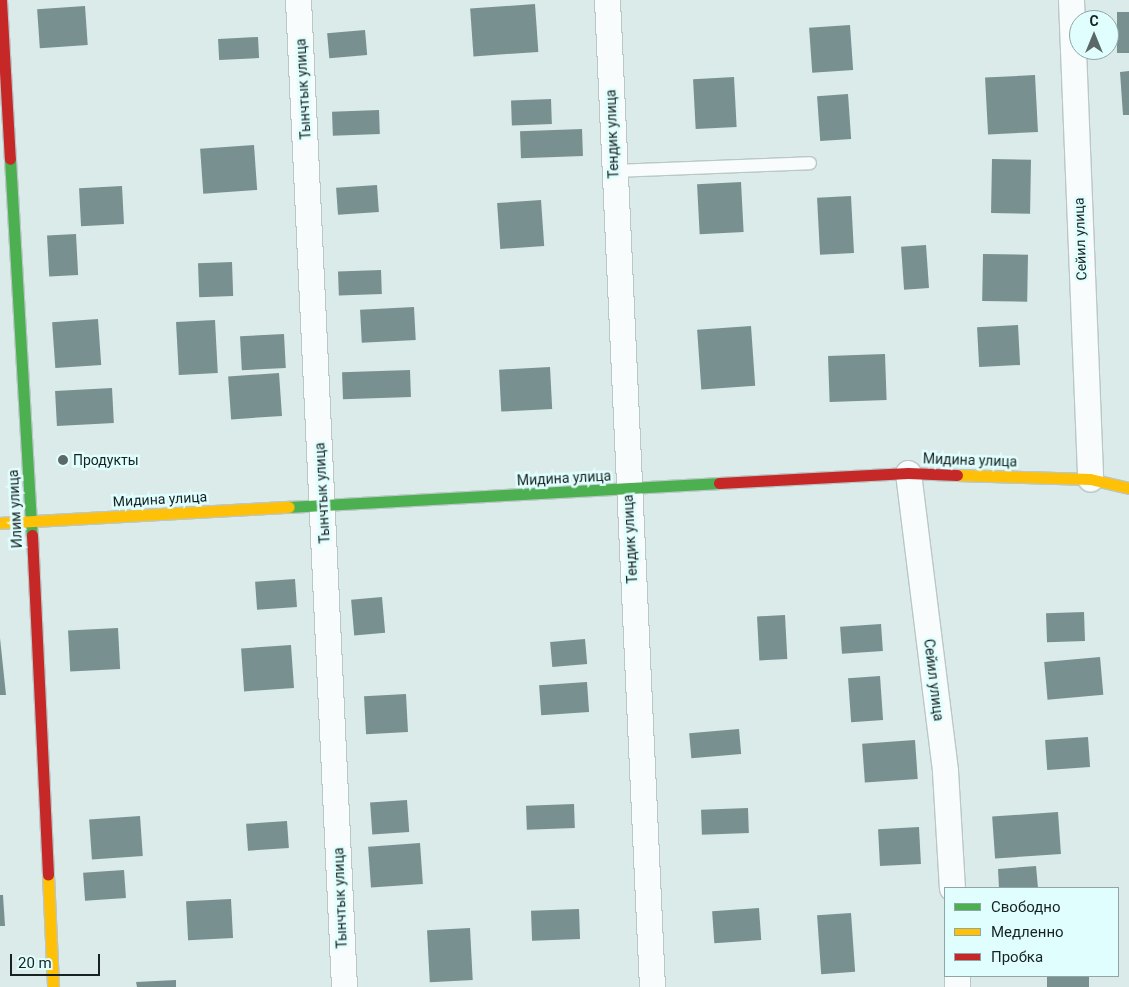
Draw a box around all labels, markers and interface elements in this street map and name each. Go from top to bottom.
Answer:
north arrow [1069,10,1119,60]
text: С [1089,13,1099,29]
street label: Тынчтык улица [292,38,314,140]
street label: Тендик улица [602,89,622,179]
street label: Сейил улица [1070,197,1090,281]
street label: Тынчтык улица [311,442,333,544]
street label: Мидина улица [923,450,1017,470]
place label: Продукты [73,452,139,468]
marker: Продукты [57,454,69,466]
street label: Мидина улица [516,467,612,489]
street label: Илим улица [5,469,25,549]
street label: Мидина улица [112,488,208,510]
street label: Тендик улица [619,494,641,584]
street label: Сейил улица [921,638,947,722]
street label: Тынчтык улица [330,847,350,949]
legend [944,887,1119,977]
text: Свободно [991,898,1060,916]
text: Медленно [991,923,1064,941]
scale bar [12,944,102,976]
text: Пробка [991,948,1043,966]
text: 20 m [18,954,52,972]

